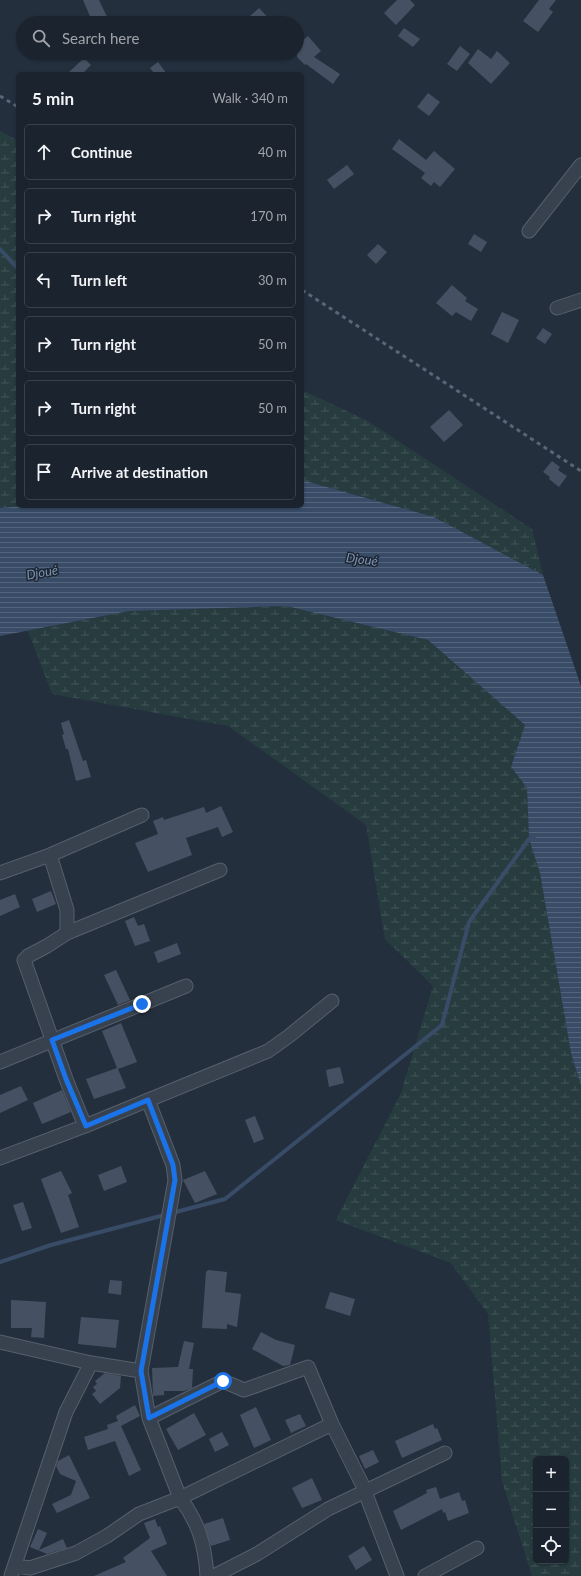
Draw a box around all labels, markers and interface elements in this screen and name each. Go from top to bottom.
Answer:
search box [16,16,304,60]
icon: search [30,27,52,49]
text: Search here [62,29,139,47]
text: 5 min [32,88,74,109]
text: Walk · 340 m [212,90,288,106]
icon: ahead [33,141,55,163]
text: Continue [71,143,132,161]
text: 40 m [258,144,287,160]
icon: right [33,205,55,227]
text: Turn right [71,207,136,225]
text: 170 m [250,208,287,224]
icon: left [33,269,55,291]
text: Turn left [71,271,127,289]
text: 30 m [258,272,287,288]
icon: right [33,333,55,355]
text: Turn right [71,335,136,353]
text: 50 m [258,336,287,352]
icon: right [33,397,55,419]
text: Turn right [71,399,136,417]
text: 50 m [258,400,287,416]
icon: arrive [33,461,55,483]
text: Arrive at destination [71,463,208,481]
water label: Djoué [345,549,379,569]
water label: Djoué [25,561,59,583]
route end [133,995,151,1013]
route start [214,1372,232,1390]
map controls [533,1456,569,1564]
button: + [533,1456,569,1492]
button: − [533,1492,569,1528]
button: locate [533,1528,569,1564]

